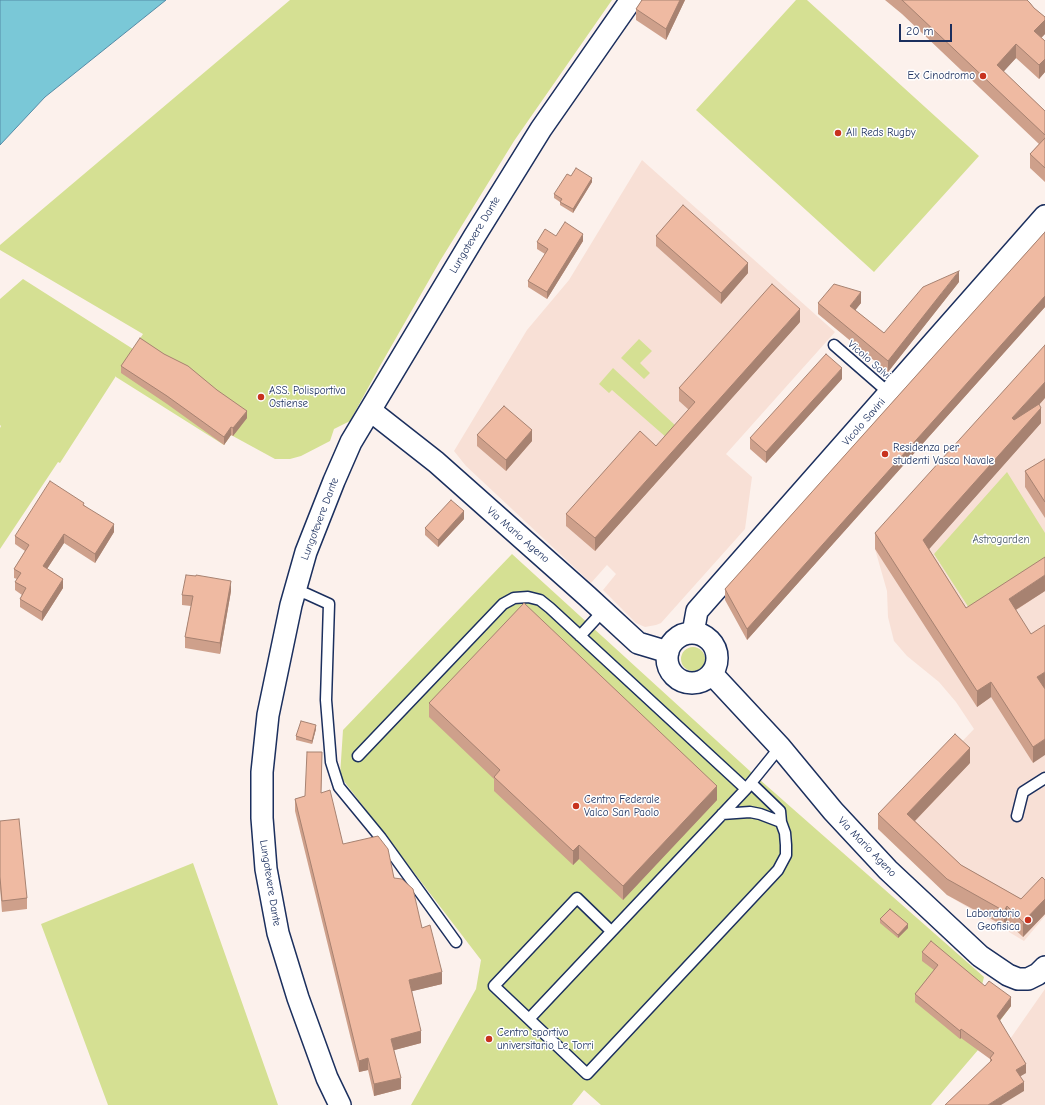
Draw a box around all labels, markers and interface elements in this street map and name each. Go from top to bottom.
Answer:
scale bar [901,16,954,42]
text: 20 m [906,24,934,38]
place label: Ex Cinodromo [908,69,975,83]
marker: Ex Cinodromo [978,71,988,81]
place label: All Reds Rugby [846,126,916,140]
marker: All Reds Rugby [833,128,843,138]
street label: Lungotevere Dante [447,194,503,276]
street label: Vicolo Salvi [845,338,893,382]
place label: ASS. Polisportiva Ostiense [269,384,346,410]
marker: ASS. Polisportiva Ostiense [256,392,266,402]
street label: Vicolo Savini [840,395,888,449]
place label: Residenza per studenti Vasca Navale [893,441,994,467]
marker: Residenza per studenti Vasca Navale [880,449,890,459]
street label: Lungotevere Dante [298,476,342,562]
street label: Via Mario Ageno [484,504,552,566]
park label: Astrogarden [972,533,1030,547]
place label: Centro Federale Valco San Paolo [584,793,659,819]
marker: Centro Federale Valco San Paolo [571,801,581,811]
street label: Via Mario Ageno [835,814,899,880]
street label: Lungotevere Dante [257,839,283,927]
place label: Laboratorio Geofisica [966,907,1020,933]
marker: Laboratorio Geofisica [1023,915,1033,925]
place label: Centro sportivo universitario Le Torri [497,1026,594,1052]
marker: Centro sportivo universitario Le Torri [484,1034,494,1044]

